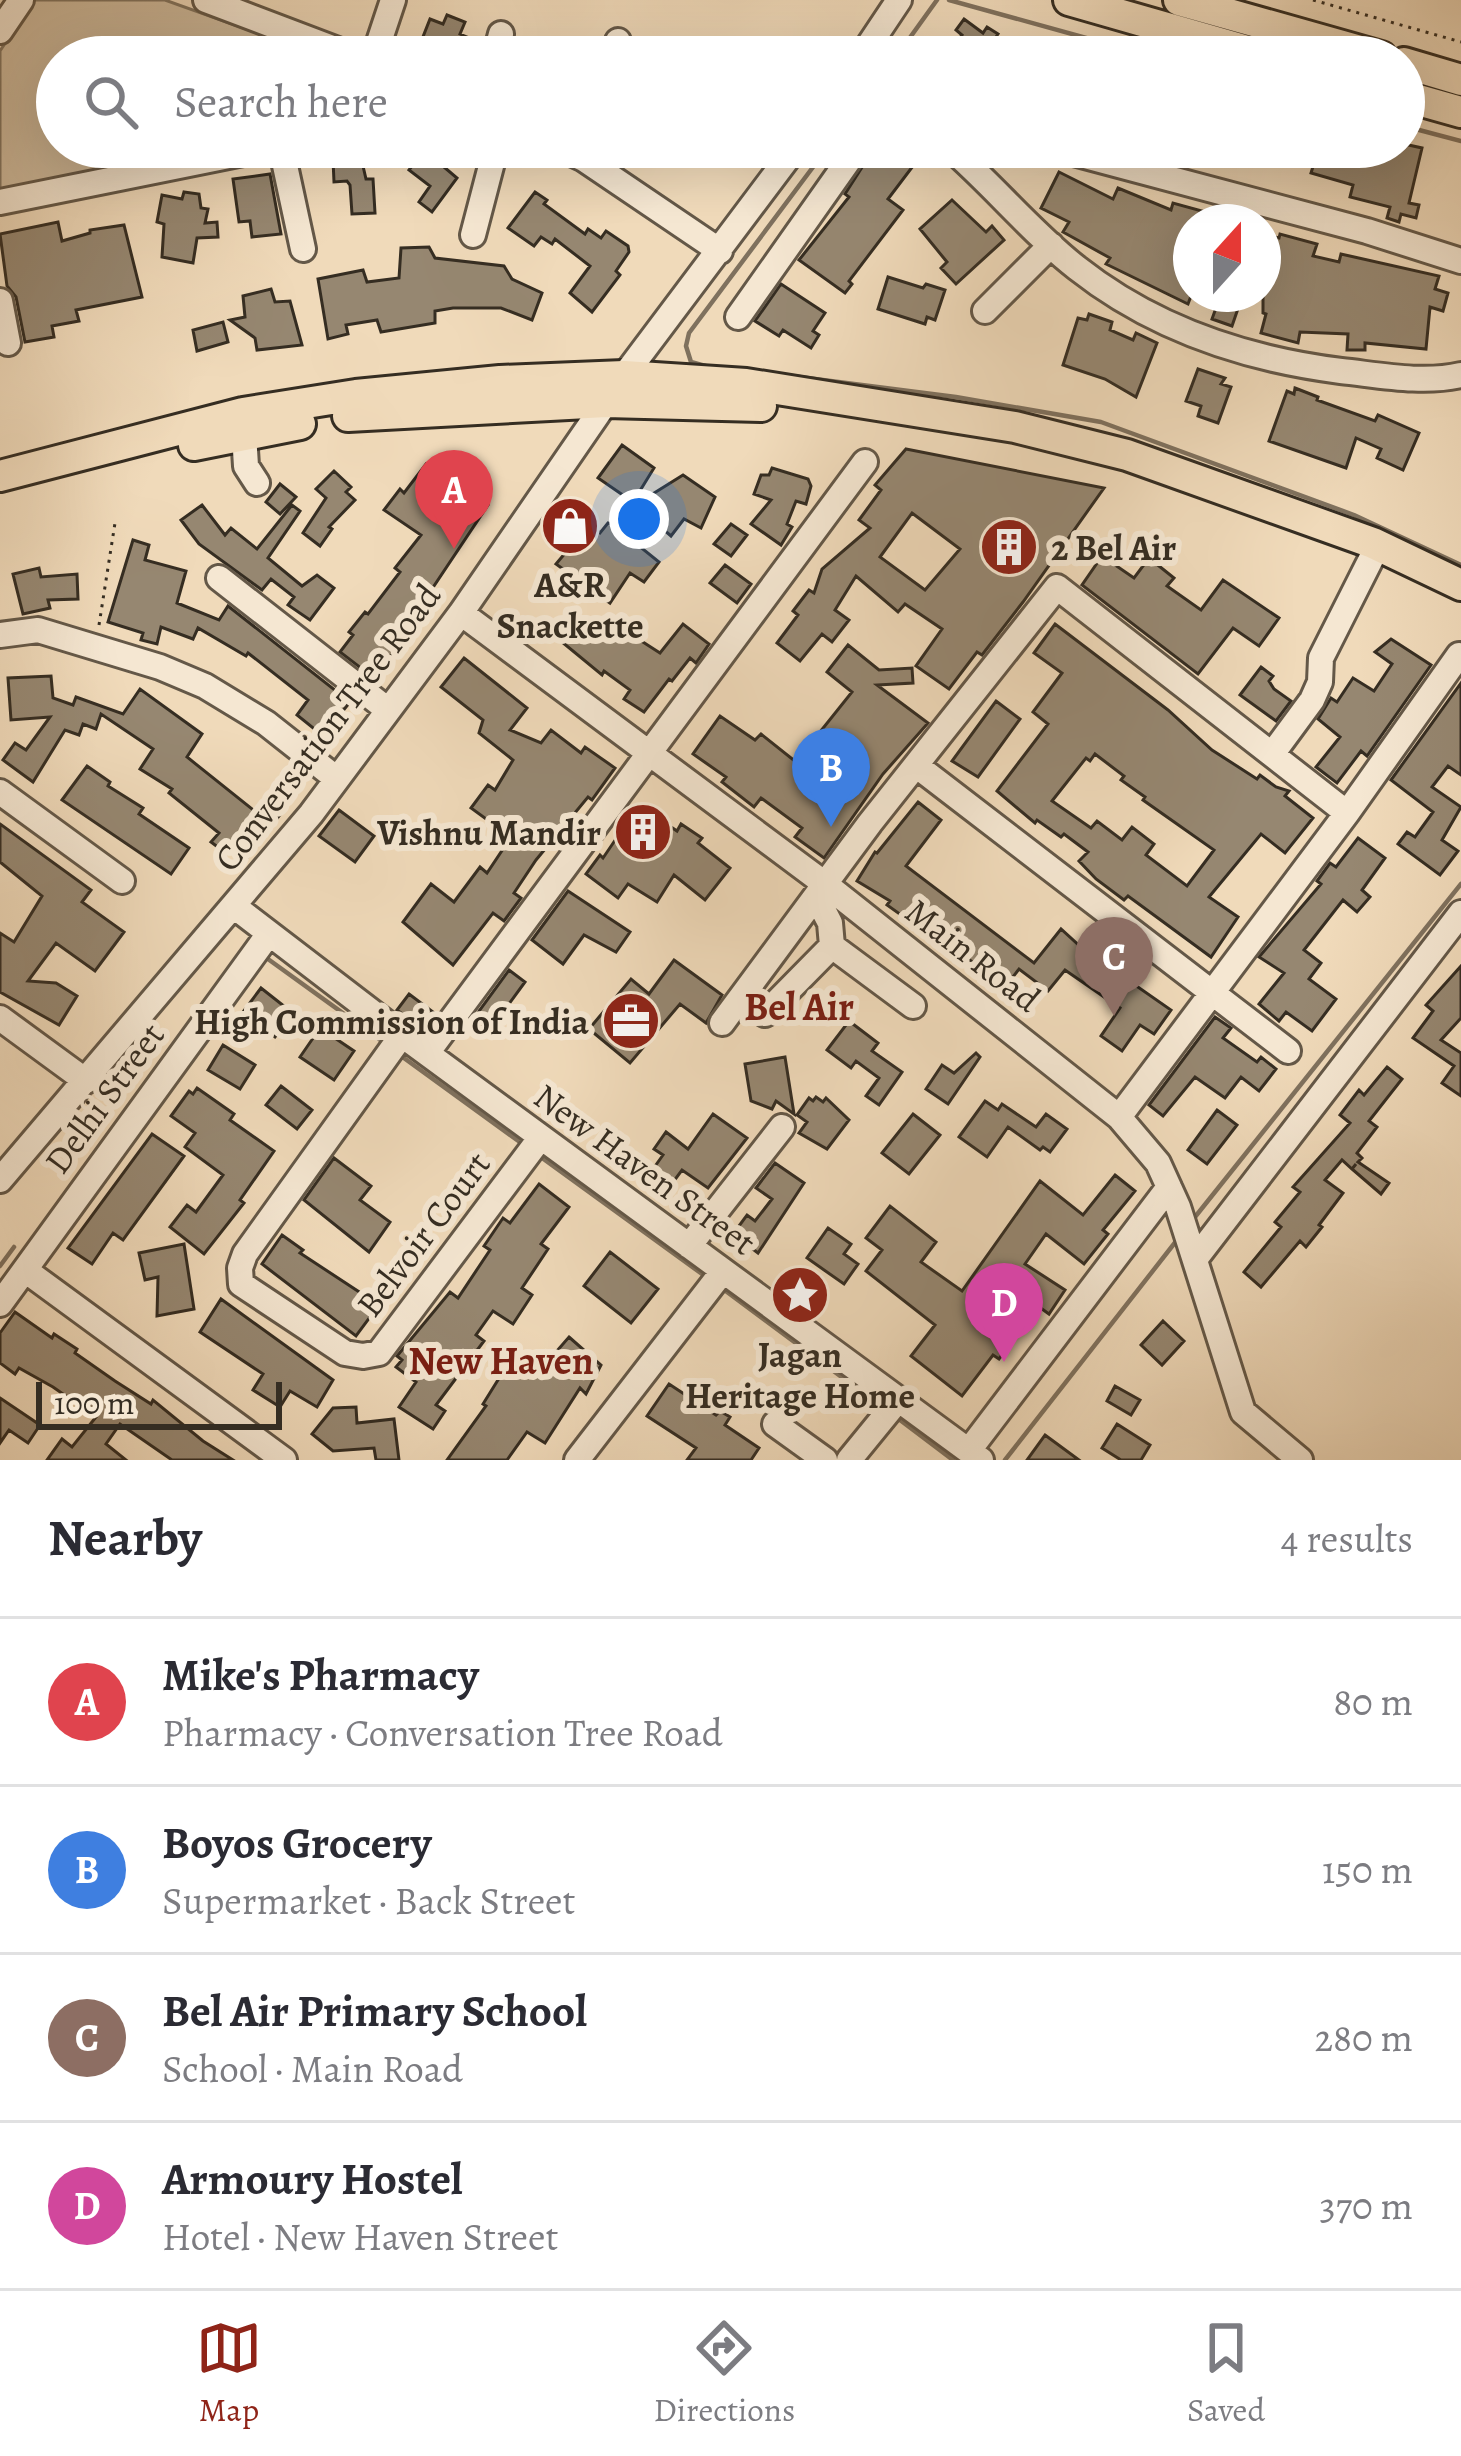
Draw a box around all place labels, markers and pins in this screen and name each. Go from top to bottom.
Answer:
pin: A [415,450,493,549]
shop icon: A&R Snackette [539,495,601,557]
building icon: 2 Bel Air [978,516,1040,578]
place label: 2 Bel Air [1051,523,1177,572]
place label: A&R Snackette [496,560,644,650]
pin: B [792,728,870,827]
building icon: Vishnu Mandir [612,801,674,863]
place label: Vishnu Mandir [376,808,601,857]
pin: C [1075,917,1153,1016]
office icon: High Commission of India [600,990,662,1052]
place label: High Commission of India [194,997,590,1046]
pin: D [965,1263,1043,1362]
place icon: Jagan Heritage Home [769,1264,831,1326]
place label: Jagan Heritage Home [685,1330,915,1420]

